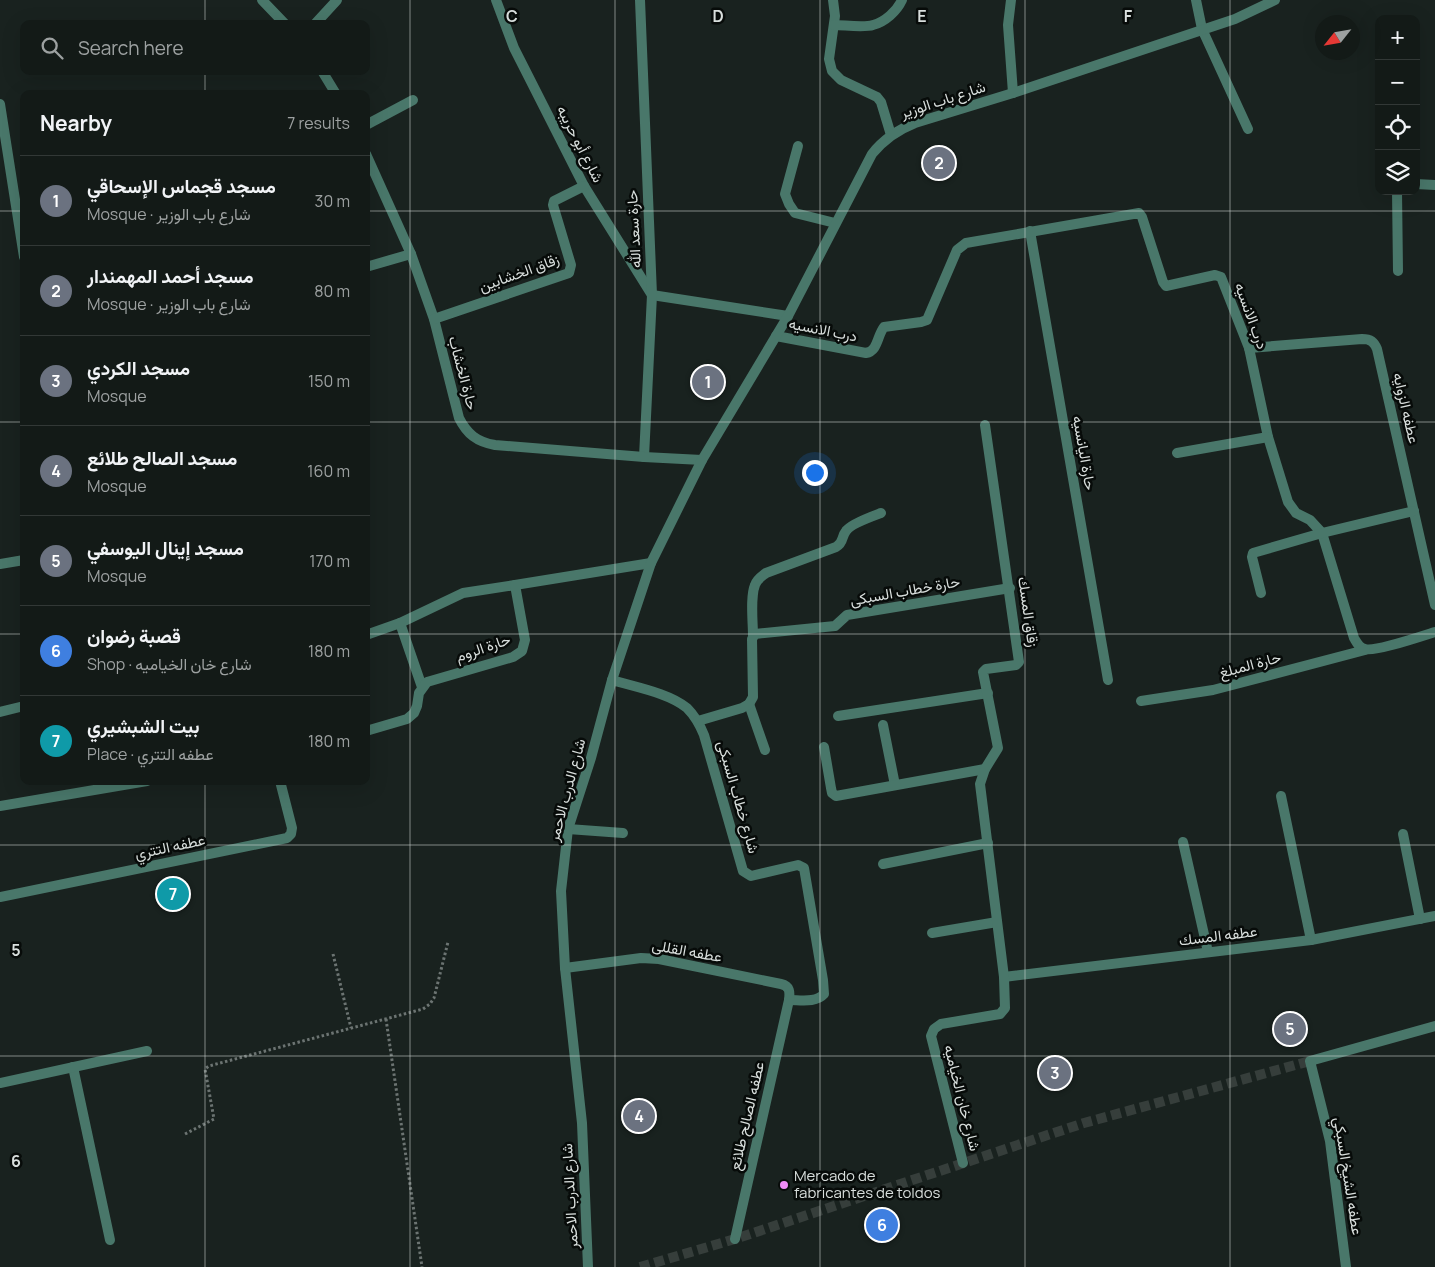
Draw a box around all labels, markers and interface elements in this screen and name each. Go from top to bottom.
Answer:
text: C [506,5,518,27]
text: D [712,5,724,27]
text: E [917,5,927,27]
text: F [1124,5,1133,27]
north arrow [1315,15,1360,60]
map controls [1375,15,1420,195]
button: + [1375,15,1420,60]
search box [20,20,370,75]
icon: search [38,34,66,62]
text: Search here [78,35,184,61]
button: − [1375,60,1420,105]
street label: شارع باب الوزير [897,76,989,124]
street label: شارع أبو حريبه [551,101,609,187]
button: locate [1375,105,1420,150]
text: Nearby [40,109,112,137]
text: 7 results [287,112,350,134]
pin: 2 [923,144,955,182]
button: layers [1375,150,1420,195]
text: مسجد قجماس الإسحاقي [87,173,276,199]
street label: حارة سعد الله [621,189,646,269]
text: 1 [52,190,60,212]
text: 30 m [315,190,350,212]
text: Mosque · شارع باب الوزير [87,203,251,225]
street label: زقاق الخشابين [476,248,562,297]
text: مسجد أحمد المهمندار [87,263,254,289]
text: 2 [51,280,61,302]
text: 80 m [314,280,350,302]
street label: درب الانسيه [1230,280,1273,352]
text: Mosque · شارع باب الوزير [87,293,251,315]
street label: درب الانسيه [787,313,859,346]
street label: حارة الخشاب [444,334,483,412]
text: مسجد الكردي [87,355,190,381]
pin: 1 [692,363,724,401]
text: 3 [51,370,61,392]
text: 150 m [308,370,350,392]
street label: عطفه الزوايه [1388,370,1425,446]
text: Mosque [87,385,147,407]
street label: حارة اليانسيه [1068,414,1101,492]
text: مسجد الصالح طلائع [87,445,237,471]
text: 4 [51,460,61,482]
text: 160 m [307,460,350,482]
your location [802,460,828,486]
text: Mosque [87,475,147,497]
text: مسجد إينال اليوسفي [87,535,244,561]
text: 5 [51,550,61,572]
text: 170 m [309,550,350,572]
text: Mosque [87,565,147,587]
street label: حارة خطاب السبكى [848,571,961,611]
street label: زقاق المسك [1013,575,1044,649]
text: قصبة رضوان [87,623,181,649]
street label: حارة الروم [453,628,513,667]
text: 6 [51,640,61,662]
text: 180 m [308,640,350,662]
street label: حارة المبلغ [1217,646,1283,684]
text: Shop · شارع خان الخياميه [87,653,252,675]
text: بيت الشبشيري [87,713,199,739]
text: 7 [52,730,60,752]
text: 180 m [308,730,350,752]
street label: شارع الدرب الاحمر [542,736,591,845]
street label: شارع خطاب السبكى [711,738,765,856]
text: Place · عطفه التتري [87,743,214,765]
street label: عطفه التتري [133,829,208,867]
pin: 7 [157,875,189,913]
street label: عطفه المسك [1178,920,1259,951]
street label: عطفه القللى [650,934,724,967]
text: 5 [11,939,21,961]
pin: 5 [1274,1010,1306,1048]
street label: شارع خان الخياميه [938,1043,986,1154]
pin: 3 [1039,1054,1071,1092]
street label: عطفه الصالح طلائع [724,1059,770,1172]
pin: 4 [623,1097,655,1135]
street label: عطفه الشيخ السبكي [1326,1115,1368,1237]
street label: شارع الدرب الاحمر [556,1143,584,1250]
text: 6 [11,1150,21,1172]
place label: Mercado de fabricantes de toldos [794,1165,940,1203]
marker: Mercado de fabricantes de toldos [778,1179,790,1191]
pin: 6 [866,1206,898,1244]

